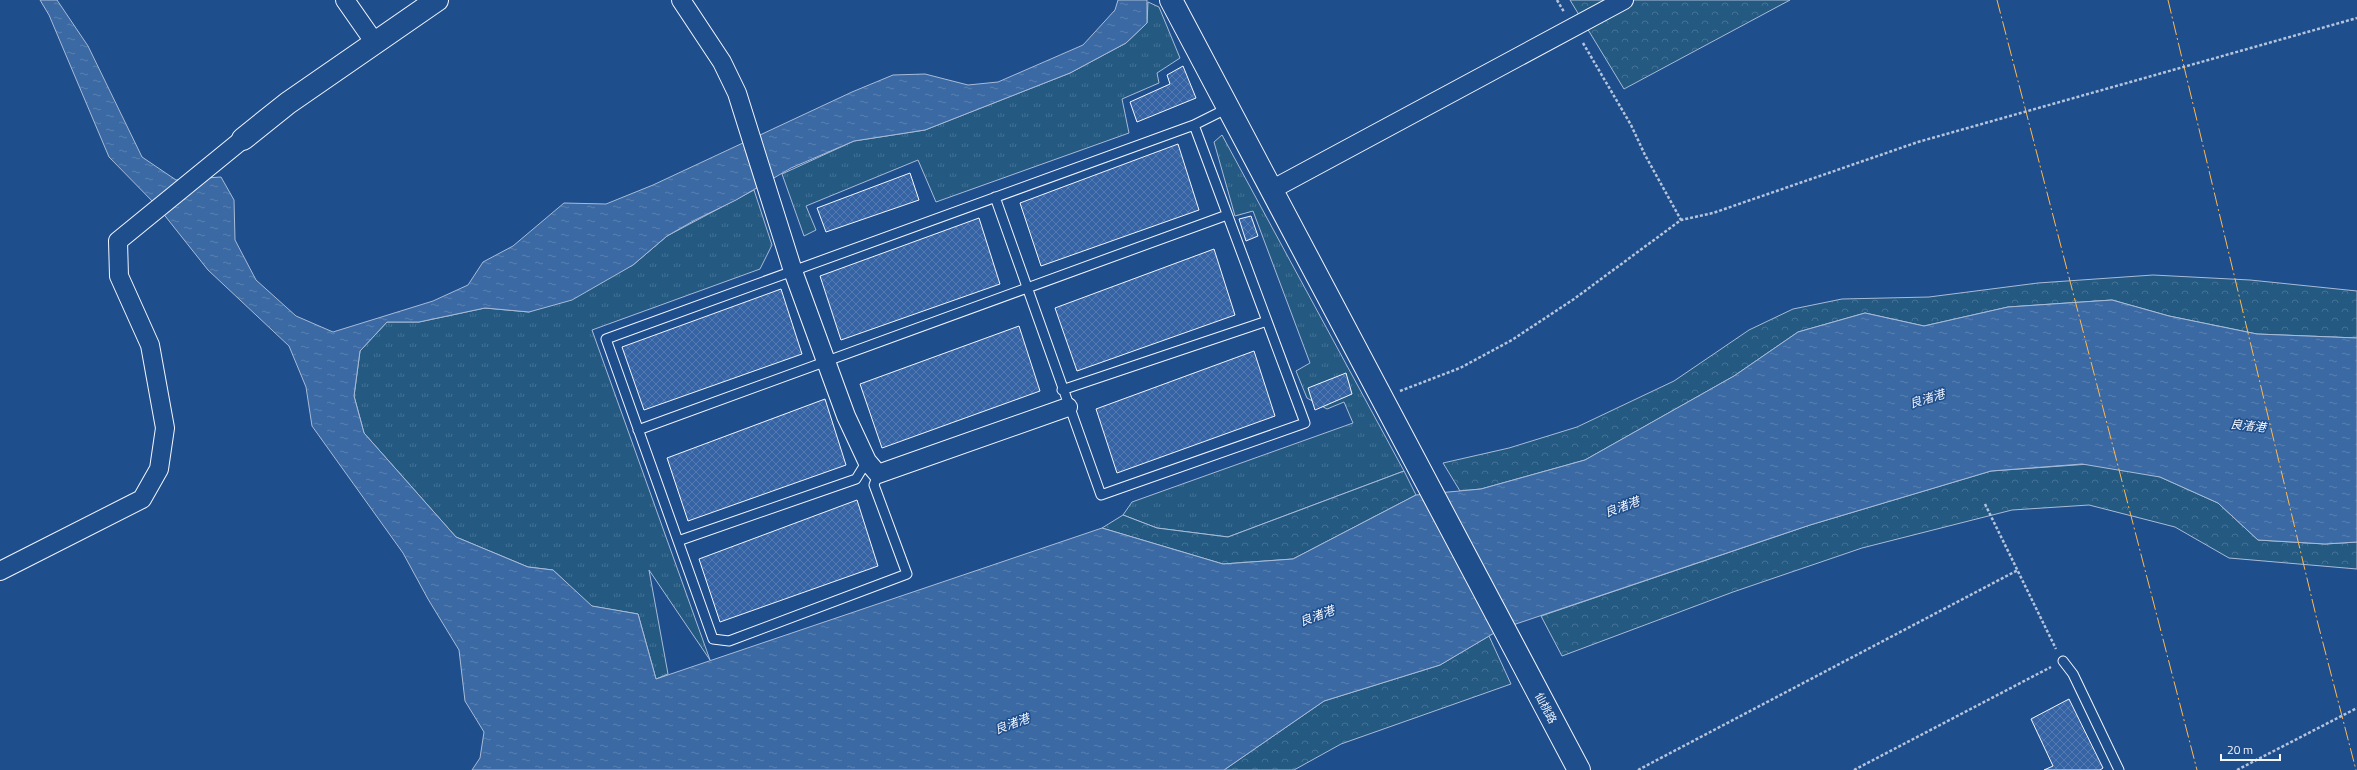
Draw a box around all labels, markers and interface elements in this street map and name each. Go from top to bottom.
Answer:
water label: 良渚港 [1907,384,1949,413]
water label: 良渚港 [2229,414,2269,437]
water label: 良渚港 [1602,491,1644,522]
water label: 良渚港 [1297,600,1339,631]
street label: 仙桃路 [1531,690,1561,726]
water label: 良渚港 [992,708,1034,739]
scale bar [2221,736,2280,762]
text: 20 m [2227,740,2253,759]

